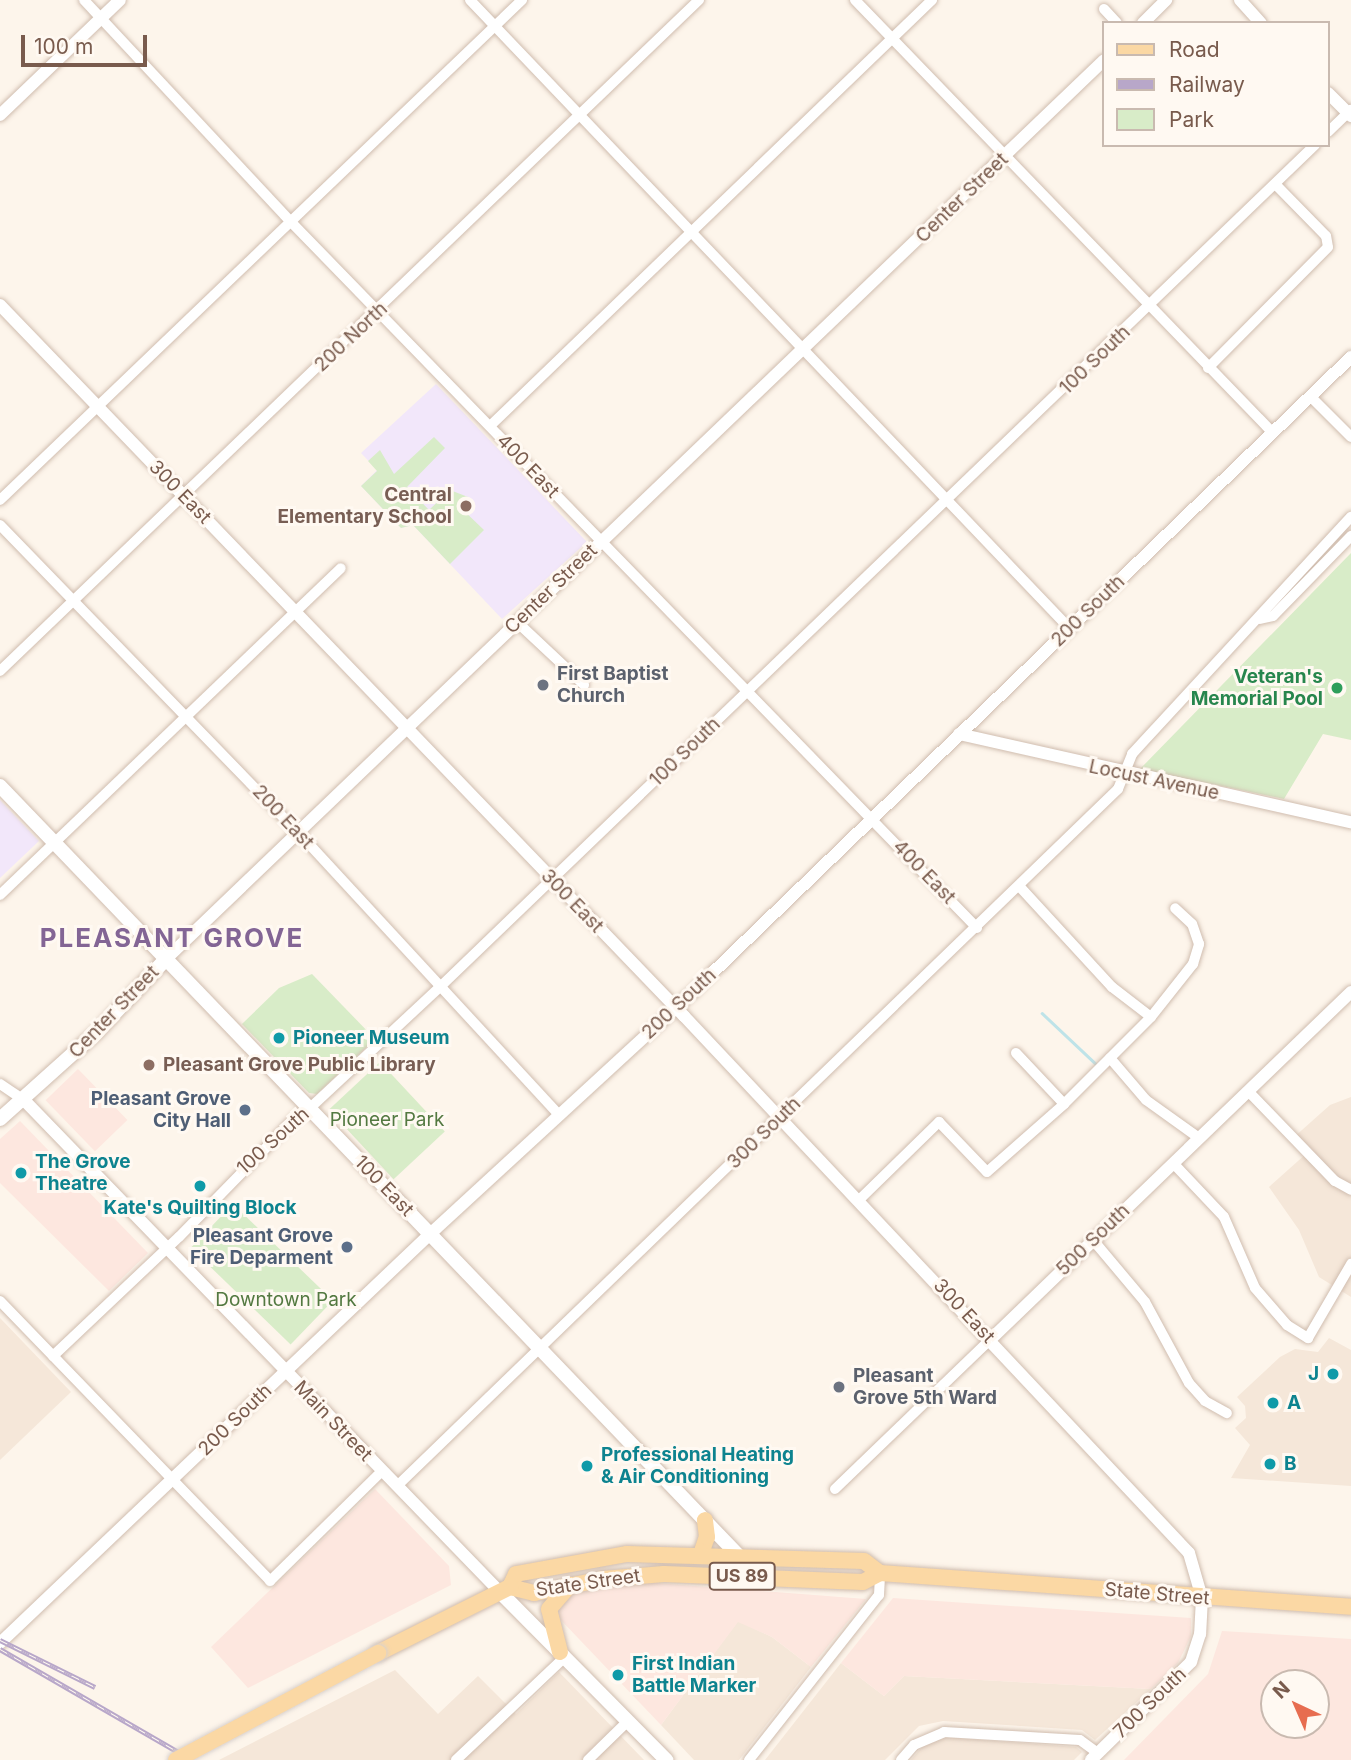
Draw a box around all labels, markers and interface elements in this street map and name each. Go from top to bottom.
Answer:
scale bar [24,21,150,65]
legend [1102,21,1330,147]
text: 100 m [34,34,93,59]
text: Road [1169,37,1220,62]
text: Railway [1169,72,1245,97]
text: Park [1169,107,1214,132]
street label: Center Street [911,148,1013,248]
street label: 200 North [310,297,392,377]
street label: 100 South [1055,321,1135,399]
street label: 400 East [492,429,564,503]
street label: 300 East [144,456,216,528]
place label: Central Elementary School [278,484,452,528]
marker: Central Elementary School [458,498,474,514]
street label: Center Street [500,539,602,639]
street label: 200 South [1047,570,1129,652]
place label: First Baptist Church [557,663,668,707]
place label: Veteran's Memorial Pool [1191,666,1323,710]
marker: First Baptist Church [535,677,551,693]
marker: Veteran's Memorial Pool [1329,680,1345,696]
street label: 100 South [645,713,725,791]
street label: Locust Avenue [1087,755,1221,805]
street label: 200 East [248,780,318,854]
street label: 400 East [888,835,960,909]
street label: 300 East [536,865,608,937]
district label: PLEASANT GROVE [41,922,303,954]
street label: Center Street [64,961,164,1063]
street label: 200 South [637,964,721,1044]
place label: Pioneer Museum [293,1027,449,1049]
marker: Pioneer Museum [271,1030,287,1046]
place label: Pleasant Grove Public Library [163,1054,436,1076]
marker: Pleasant Grove Public Library [141,1057,157,1073]
place label: Pleasant Grove City Hall [91,1088,231,1132]
street label: 300 South [723,1092,805,1174]
marker: Pleasant Grove City Hall [237,1102,253,1118]
street label: 100 South [232,1103,314,1179]
park label: Pioneer Park [330,1109,444,1131]
place label: The Grove Theatre [35,1151,131,1195]
street label: 100 East [350,1151,418,1221]
marker: The Grove Theatre [13,1165,29,1181]
marker: Kate's Quilting Block [192,1178,208,1194]
place label: Kate's Quilting Block [103,1197,297,1219]
street label: 500 South [1052,1199,1134,1281]
place label: Pleasant Grove Fire Deparment [190,1225,333,1269]
marker: Pleasant Grove Fire Deparment [339,1239,355,1255]
street label: 300 East [929,1274,999,1348]
park label: Downtown Park [215,1289,357,1311]
place label: J [1308,1363,1319,1385]
place label: Pleasant Grove 5th Ward [853,1365,997,1409]
marker: J [1325,1366,1341,1382]
street label: Main Street [289,1376,377,1466]
street label: 200 South [194,1379,276,1461]
marker: Pleasant Grove 5th Ward [831,1379,847,1395]
place label: A [1287,1392,1301,1414]
marker: A [1265,1395,1281,1411]
place label: Professional Heating & Air Conditioning [601,1444,794,1488]
place label: B [1284,1453,1297,1475]
marker: B [1262,1456,1278,1472]
marker: Professional Heating & Air Conditioning [579,1458,595,1474]
road number: US 89 [707,1562,777,1590]
street label: State Street [534,1564,642,1602]
street label: State Street [1104,1578,1210,1610]
place label: First Indian Battle Marker [632,1653,756,1697]
street label: 700 South [1109,1663,1191,1743]
marker: First Indian Battle Marker [610,1667,626,1683]
north arrow [1260,1669,1330,1739]
text: N [1268,1677,1295,1703]

